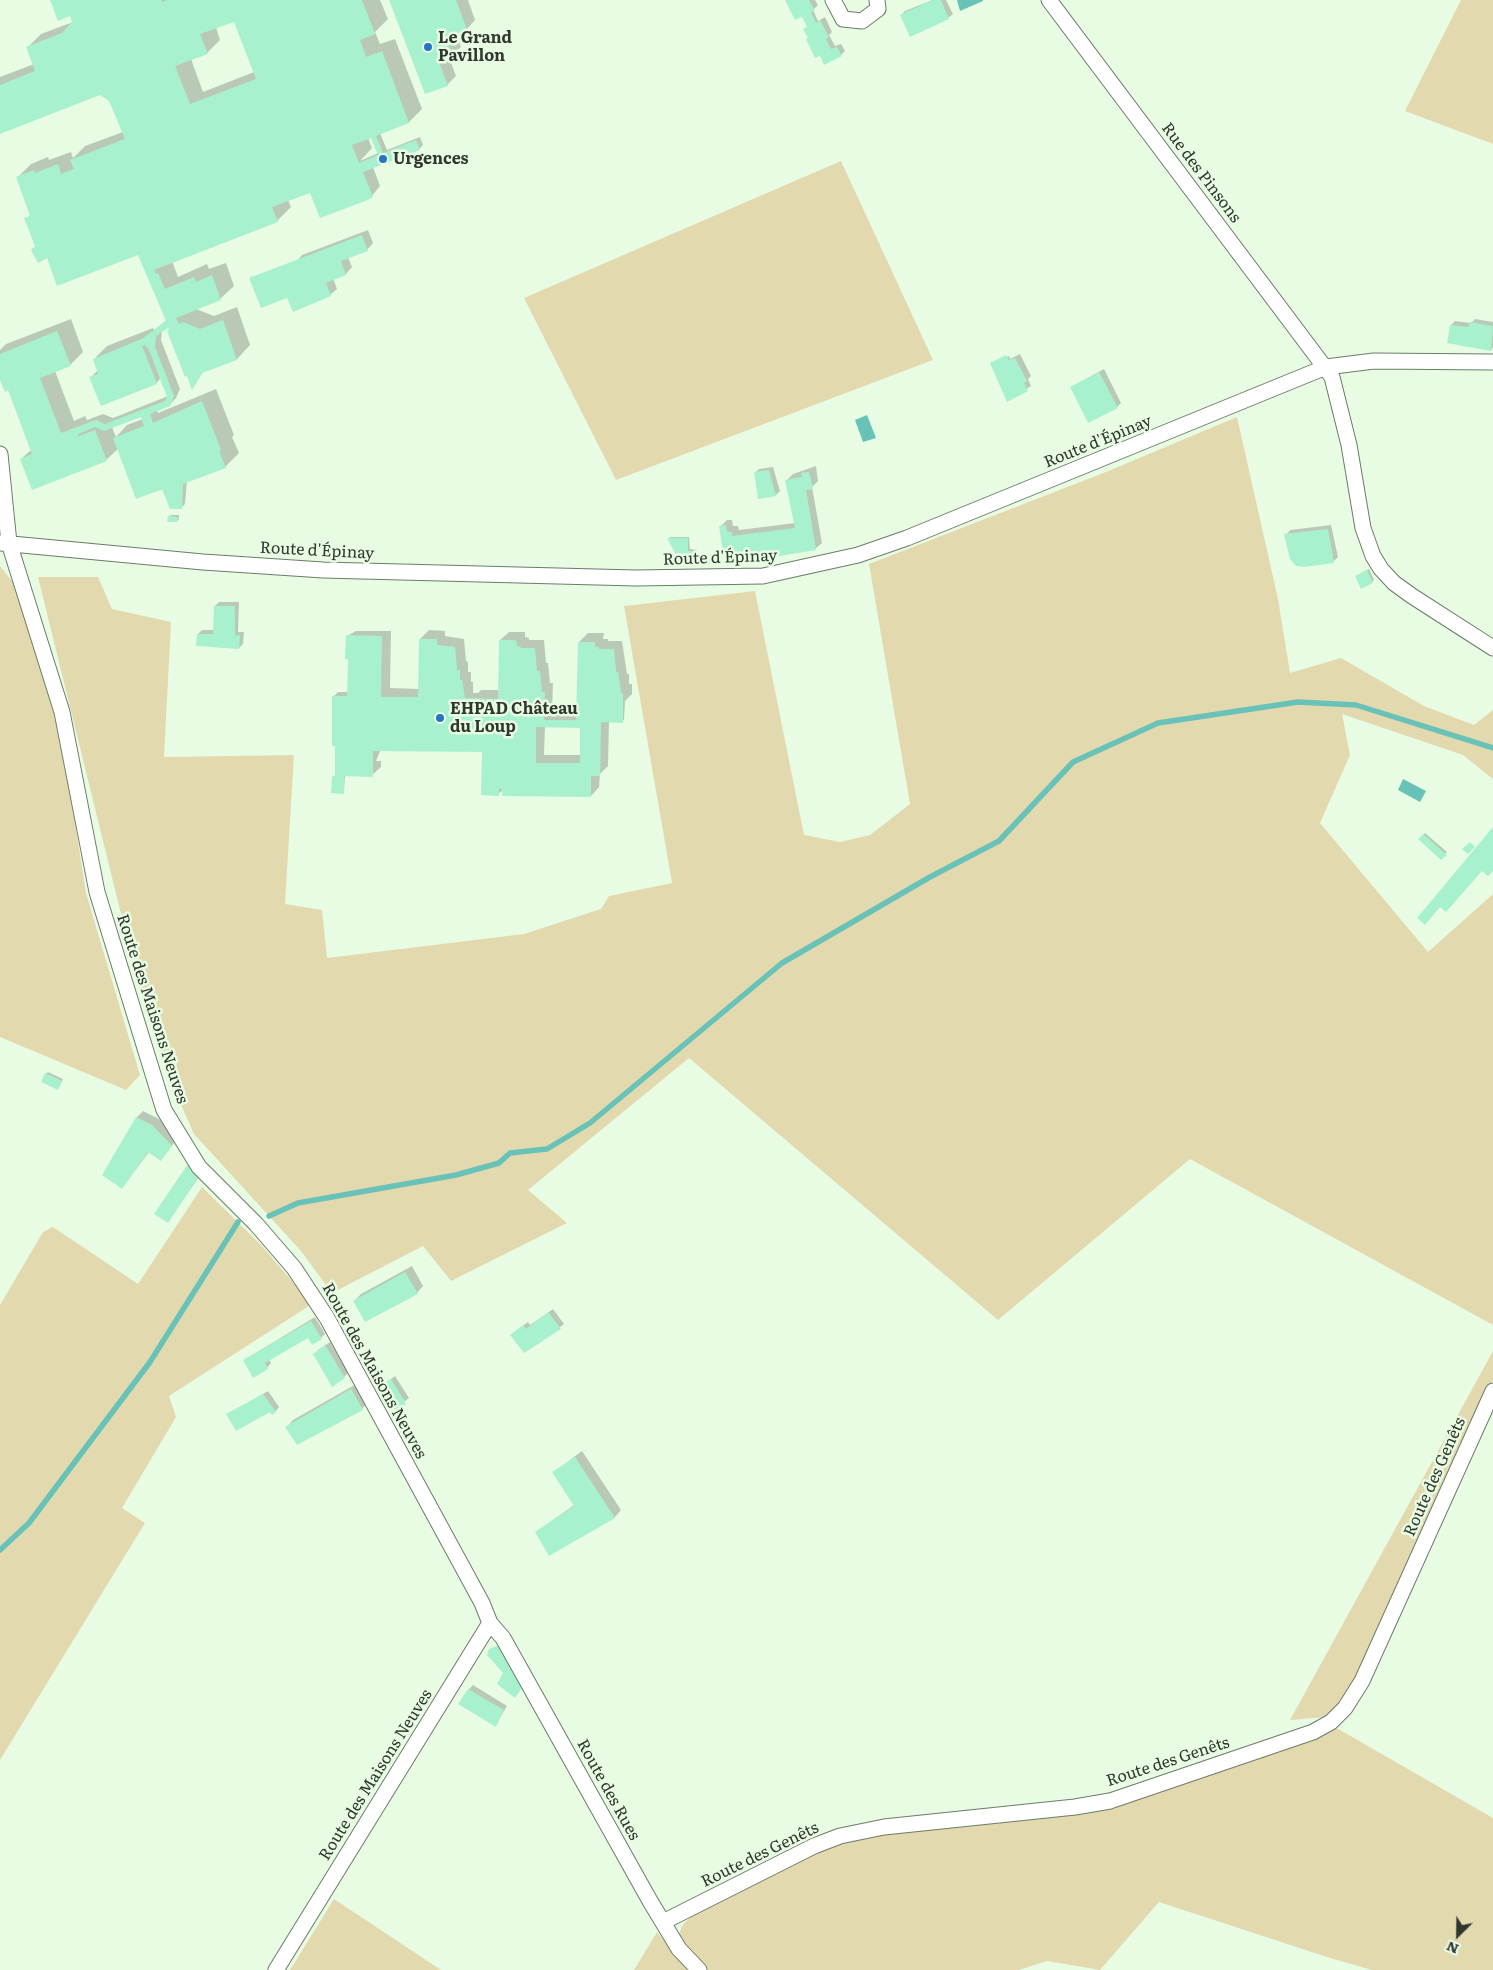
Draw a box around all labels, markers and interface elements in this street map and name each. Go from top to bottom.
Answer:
place label: Le Grand Pavillon [438,28,512,66]
marker: Le Grand Pavillon [422,41,434,53]
street label: Rue des Pinsons [1157,119,1245,227]
place label: Urgences [393,149,469,169]
marker: Urgences [377,153,389,165]
street label: Route d'Épinay [1041,412,1155,472]
street label: Route d'Épinay [259,538,375,564]
street label: Route d'Épinay [662,546,778,570]
place label: EHPAD Château du Loup [450,699,578,737]
marker: EHPAD Château du Loup [434,712,446,724]
street label: Route des Maisons Neuves [112,912,192,1106]
street label: Route des Maisons Neuves [318,1280,430,1462]
street label: Route des Genêts [1400,1415,1470,1539]
street label: Route des Maisons Neuves [315,1686,437,1864]
street label: Route des Genêts [1104,1733,1232,1791]
street label: Route des Rues [572,1736,644,1844]
street label: Route des Genêts [698,1818,822,1892]
north arrow [1433,1910,1483,1960]
text: N [1443,1937,1461,1960]

